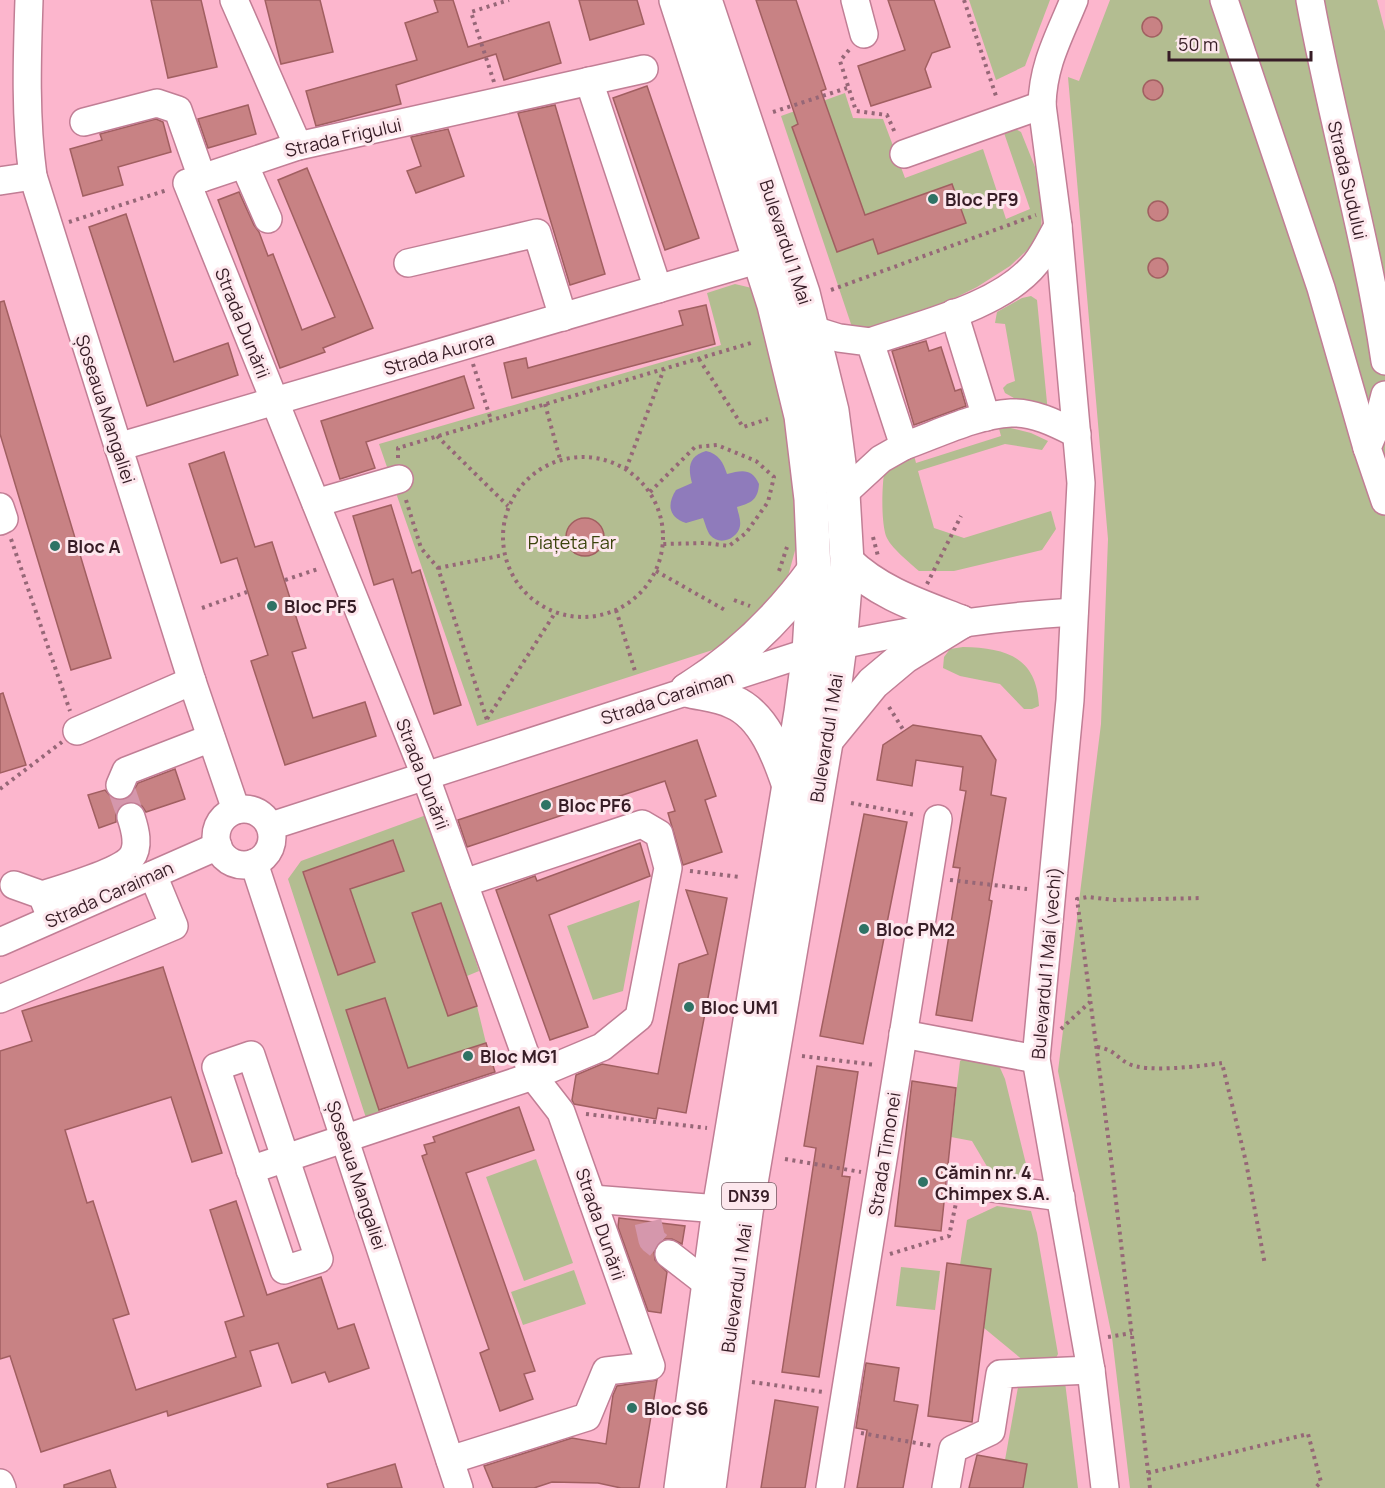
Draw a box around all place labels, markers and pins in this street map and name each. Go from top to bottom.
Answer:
place label: Bloc PF9 [945,187,1019,211]
marker: Bloc PF9 [926,192,940,206]
place label: Bloc A [67,534,121,558]
marker: Bloc A [48,539,62,553]
place label: Bloc PF5 [284,594,357,618]
marker: Bloc PF5 [265,599,279,613]
place label: Bloc PF6 [558,793,632,817]
marker: Bloc PF6 [539,798,553,812]
place label: Bloc PM2 [876,917,955,941]
marker: Bloc PM2 [857,922,871,936]
place label: Bloc UM1 [701,995,779,1019]
marker: Bloc UM1 [682,1000,696,1014]
place label: Bloc MG1 [480,1044,558,1068]
marker: Bloc MG1 [461,1049,475,1063]
place label: Cămin nr. 4 Chimpex S.A. [935,1160,1050,1205]
marker: Cămin nr. 4 Chimpex S.A. [916,1175,930,1189]
place label: Bloc S6 [644,1396,709,1420]
marker: Bloc S6 [625,1401,639,1415]

